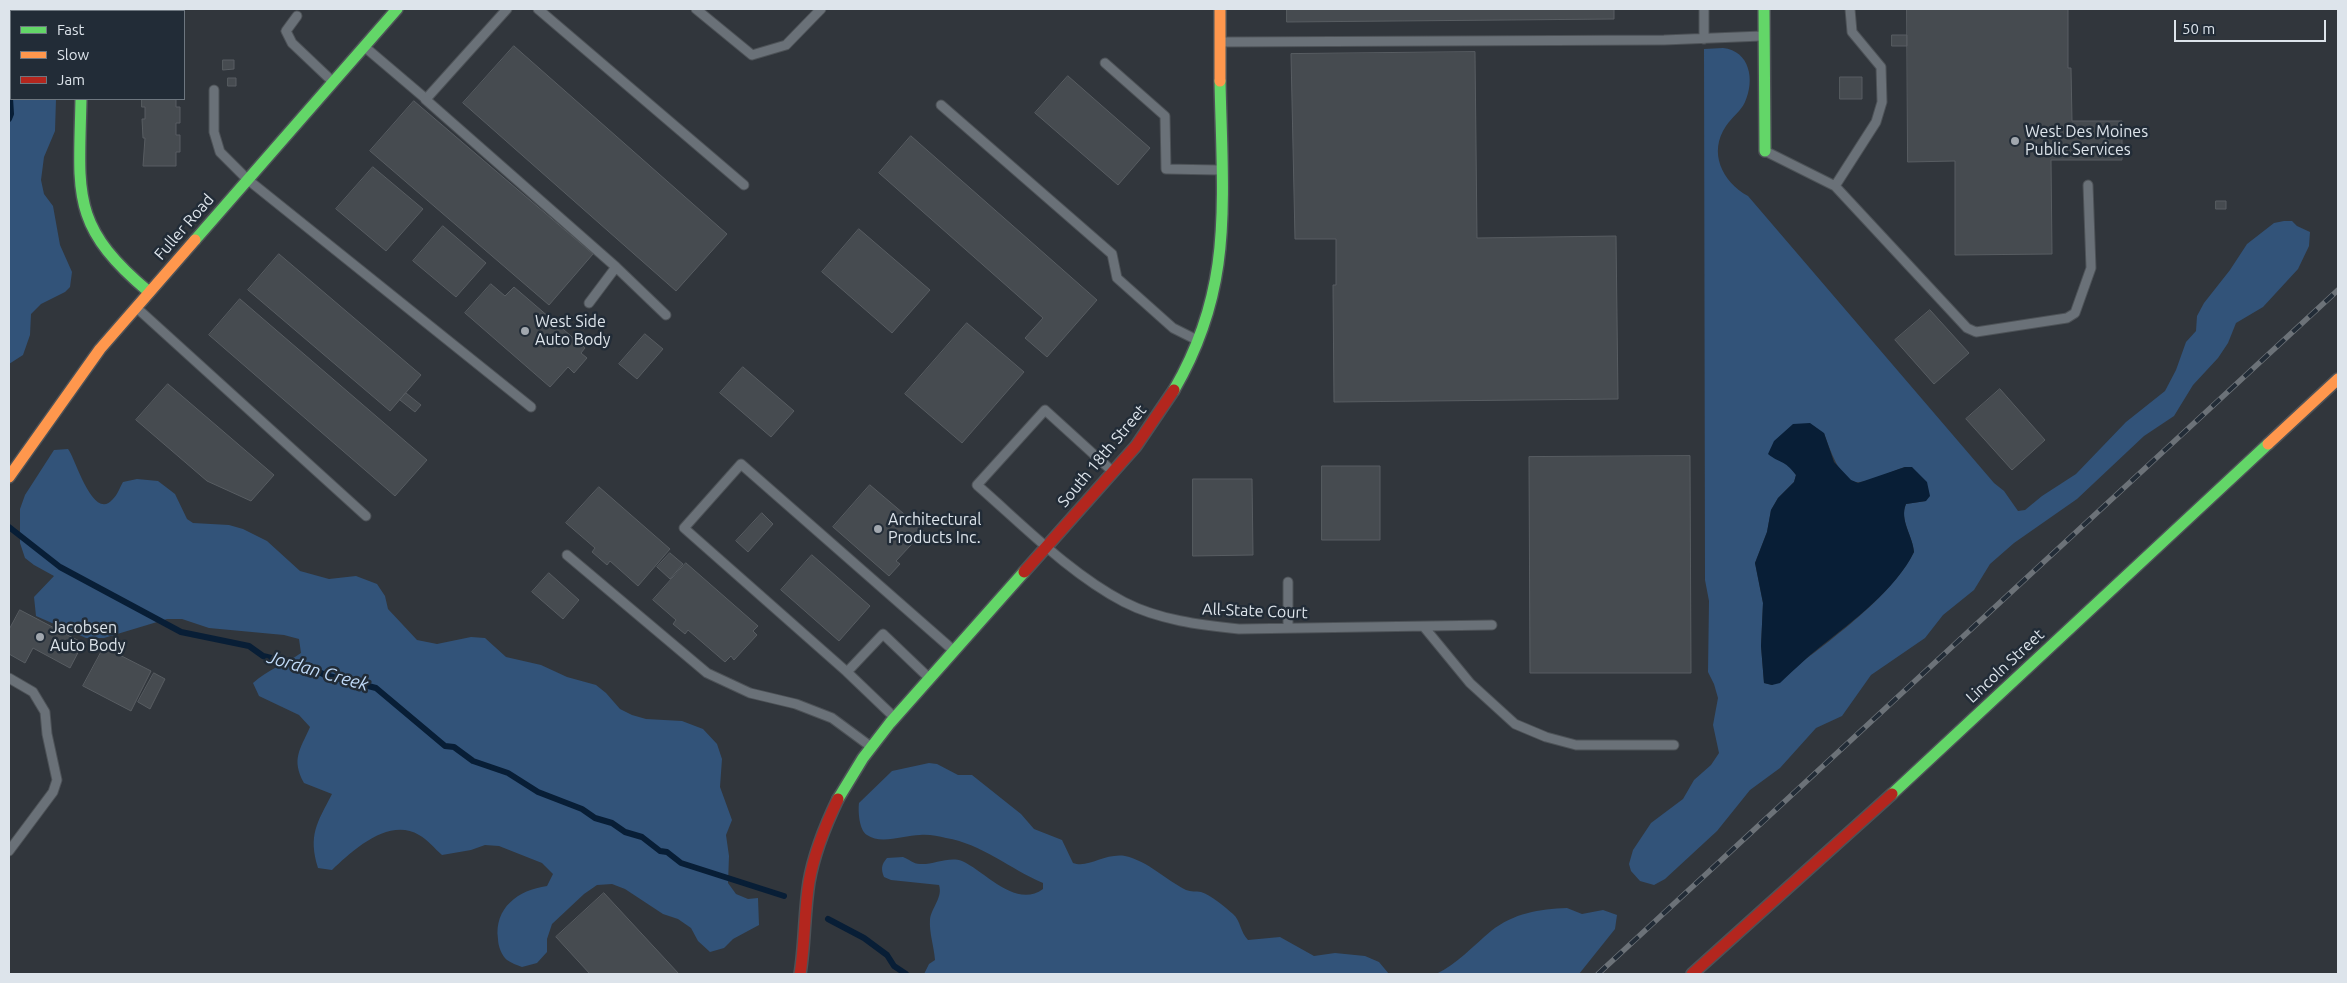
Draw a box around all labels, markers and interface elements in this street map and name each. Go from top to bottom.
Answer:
legend [10,10,185,100]
scale bar [2177,10,2330,42]
text: 50 m [2182,20,2215,37]
text: Fast [57,21,84,38]
text: Slow [57,46,89,63]
text: Jam [57,71,85,88]
place label: West Des Moines Public Services [2025,122,2148,160]
marker: West Des Moines Public Services [2009,135,2021,147]
street label: Fuller Road [150,190,218,264]
place label: West Side Auto Body [535,312,610,350]
marker: West Side Auto Body [519,325,531,337]
street label: South 18th Street [1054,401,1150,511]
place label: Architectural Products Inc. [888,510,981,548]
marker: Architectural Products Inc. [872,523,884,535]
street label: All-State Court [1202,600,1308,622]
place label: Jacobsen Auto Body [50,618,125,656]
street label: Lincoln Street [1962,625,2048,707]
marker: Jacobsen Auto Body [34,631,46,643]
water label: Jordan Creek [265,646,371,696]

